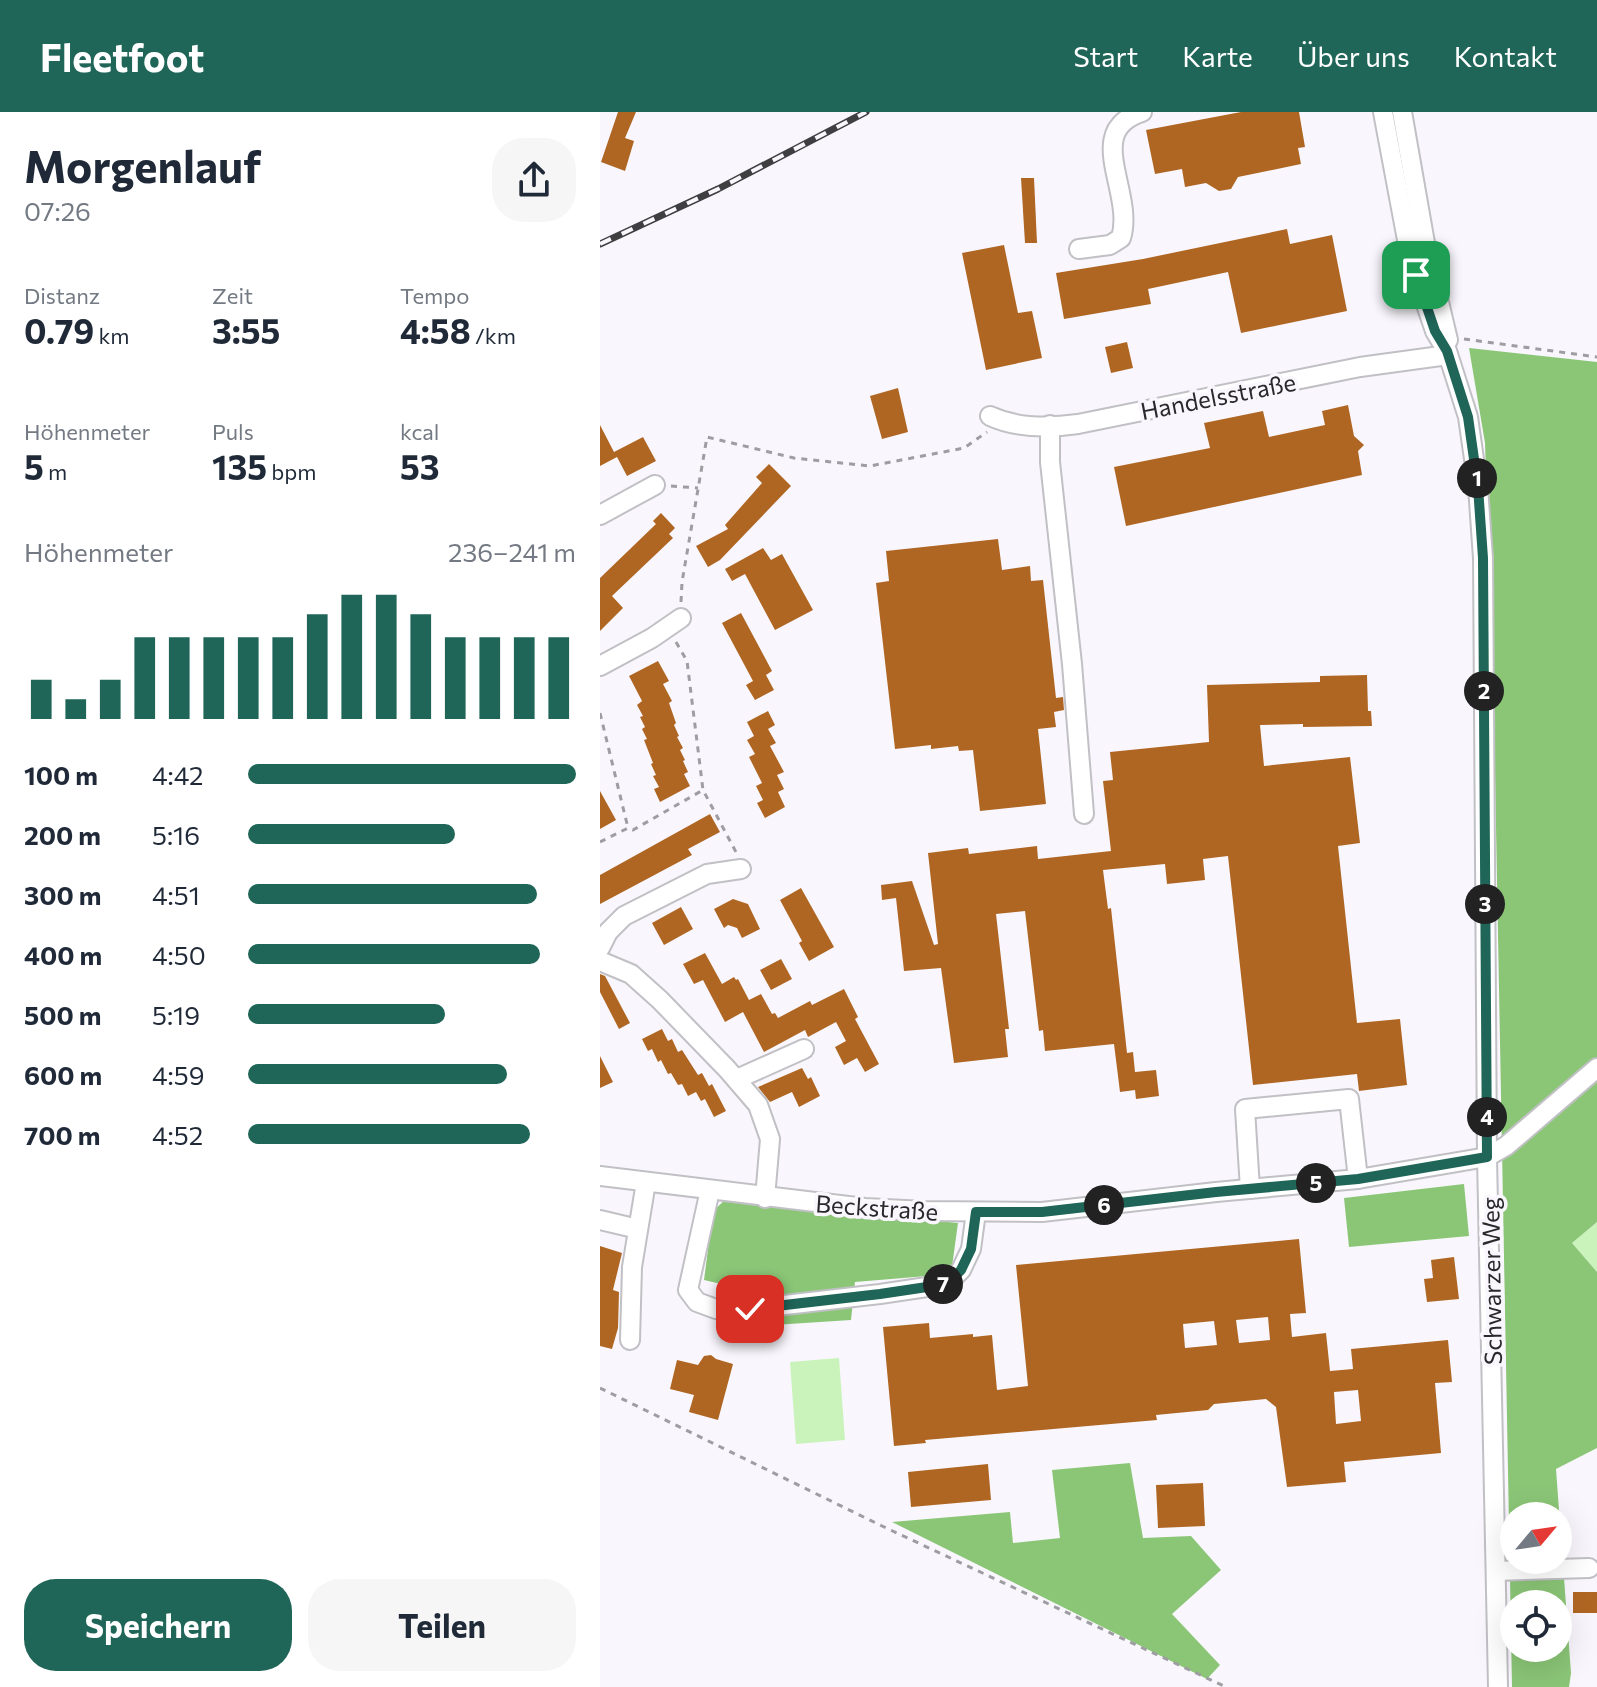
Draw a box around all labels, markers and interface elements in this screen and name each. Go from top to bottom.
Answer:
text: Fleetfoot [40,33,204,80]
text: Start [1073,39,1138,73]
text: Karte [1182,39,1253,73]
text: Über uns [1297,39,1410,73]
text: Kontakt [1454,39,1557,73]
text: Morgenlauf [24,138,261,192]
button: share [492,138,576,222]
text: 07:26 [24,195,91,226]
pin [1382,241,1450,309]
icon: arrive [1394,253,1438,297]
text: Distanz [24,282,100,309]
text: Zeit [212,282,253,309]
text: Tempo [400,282,469,309]
text: 0.79 [24,309,94,351]
text: 3:55 [212,309,280,351]
text: 4:58 [400,309,471,351]
text: km [94,322,130,349]
text: /km [471,322,516,349]
street label: Handelsstraße [1138,367,1298,425]
text: Höhenmeter [24,418,150,445]
text: Puls [212,418,254,445]
text: kcal [400,418,439,445]
text: 5 [24,445,44,487]
text: 135 [212,445,267,487]
text: 53 [400,445,440,487]
text: m [44,458,67,485]
text: bpm [267,458,316,485]
pin: 1 [1457,458,1497,498]
text: 1 [1472,464,1482,491]
text: Höhenmeter [24,536,173,567]
text: 236–241 m [448,536,576,567]
pin: 2 [1464,671,1504,711]
text: 2 [1478,677,1490,704]
text: 100 m [24,759,98,790]
text: 4:42 [152,759,203,790]
text: 200 m [24,819,101,850]
text: 5:16 [152,819,200,850]
text: 300 m [24,879,101,910]
text: 4:51 [152,879,200,910]
pin: 3 [1465,884,1505,924]
text: 3 [1479,890,1491,917]
text: 400 m [24,939,102,970]
text: 4:50 [152,939,206,970]
text: 500 m [24,999,101,1030]
text: 5:19 [152,999,200,1030]
text: 600 m [24,1059,102,1090]
text: 4:59 [152,1059,204,1090]
pin: 4 [1467,1097,1507,1137]
text: 4 [1480,1103,1494,1130]
text: 700 m [24,1119,100,1150]
text: 4:52 [152,1119,203,1150]
pin: 5 [1296,1163,1336,1203]
text: 5 [1310,1169,1322,1196]
pin: 6 [1084,1185,1124,1225]
street label: Beckstraße [815,1188,939,1226]
text: 6 [1097,1191,1111,1218]
street label: Schwarzer Weg [1475,1197,1507,1365]
pin: 7 [923,1264,963,1304]
text: 7 [937,1270,949,1297]
pin [716,1275,784,1343]
icon: check [728,1287,772,1331]
north arrow [1500,1502,1572,1574]
map controls [1500,1502,1572,1662]
button: Speichern [24,1579,292,1671]
button: Teilen [308,1579,576,1671]
button: locate [1500,1590,1572,1662]

